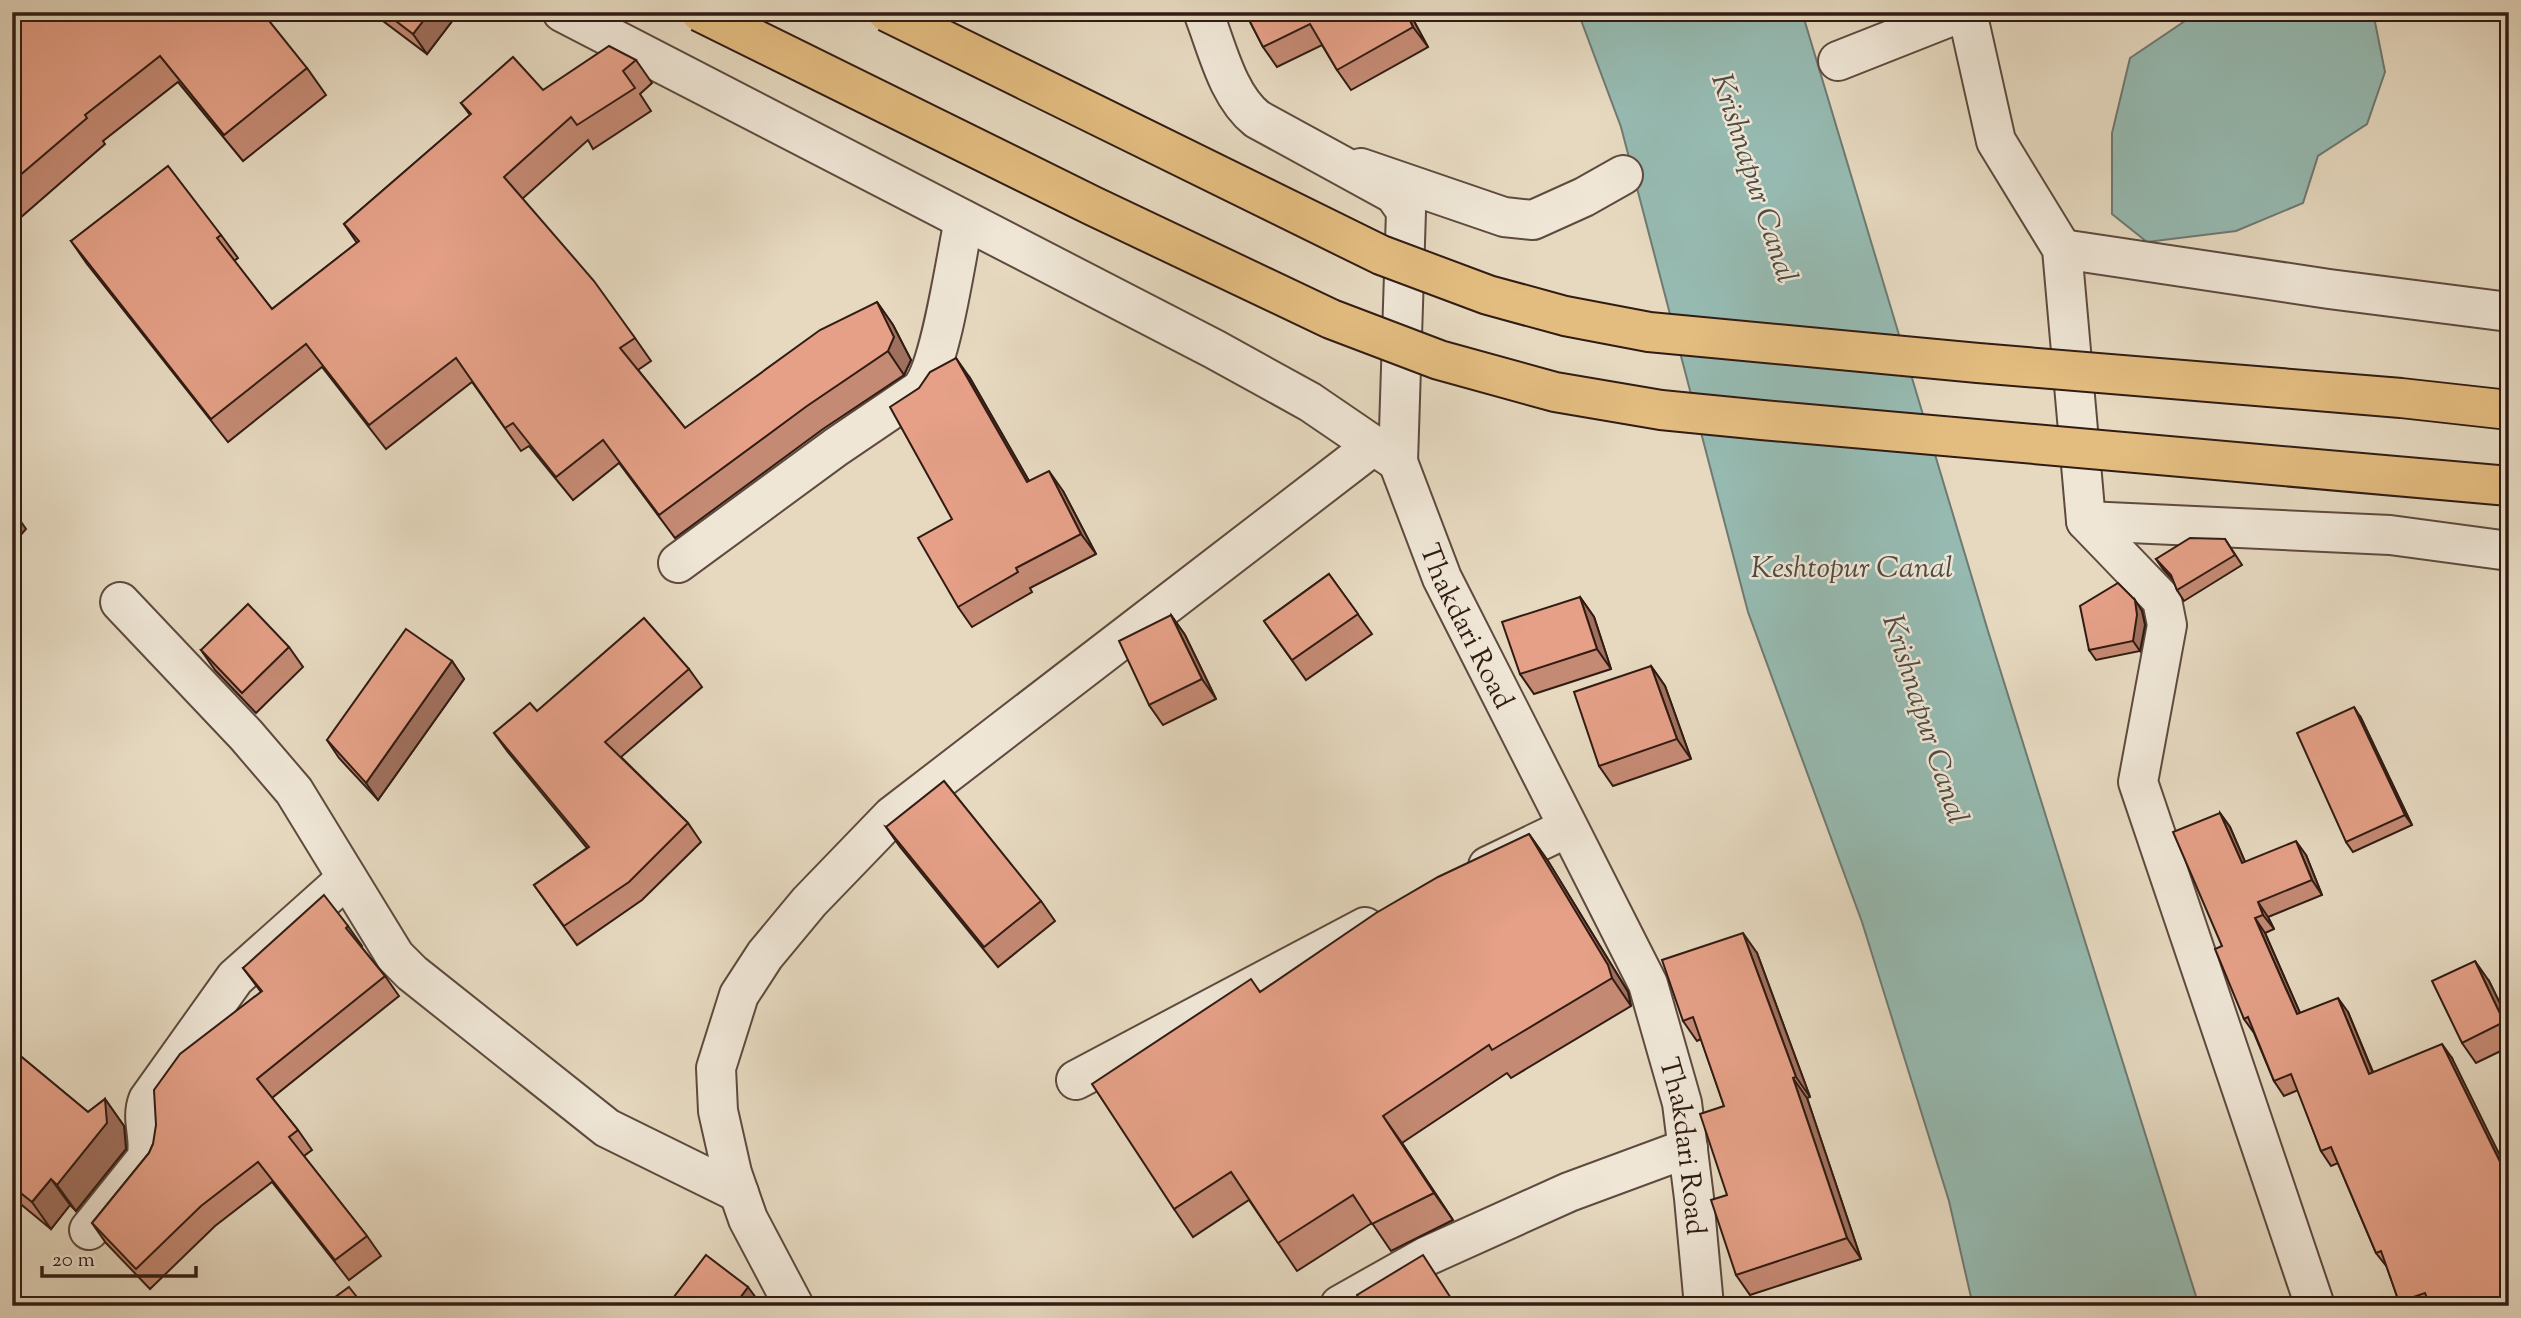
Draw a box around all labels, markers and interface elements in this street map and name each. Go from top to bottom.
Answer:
water label: Krishnapur Canal [1698,68,1807,289]
street label: Thakdari Road [1408,538,1522,717]
water label: Keshtopur Canal [1751,548,1953,591]
water label: Krishnapur Canal [1869,609,1978,830]
street label: Thakdari Road [1647,1053,1714,1237]
scale bar [42,1234,196,1278]
text: 20 m [52,1246,95,1276]

